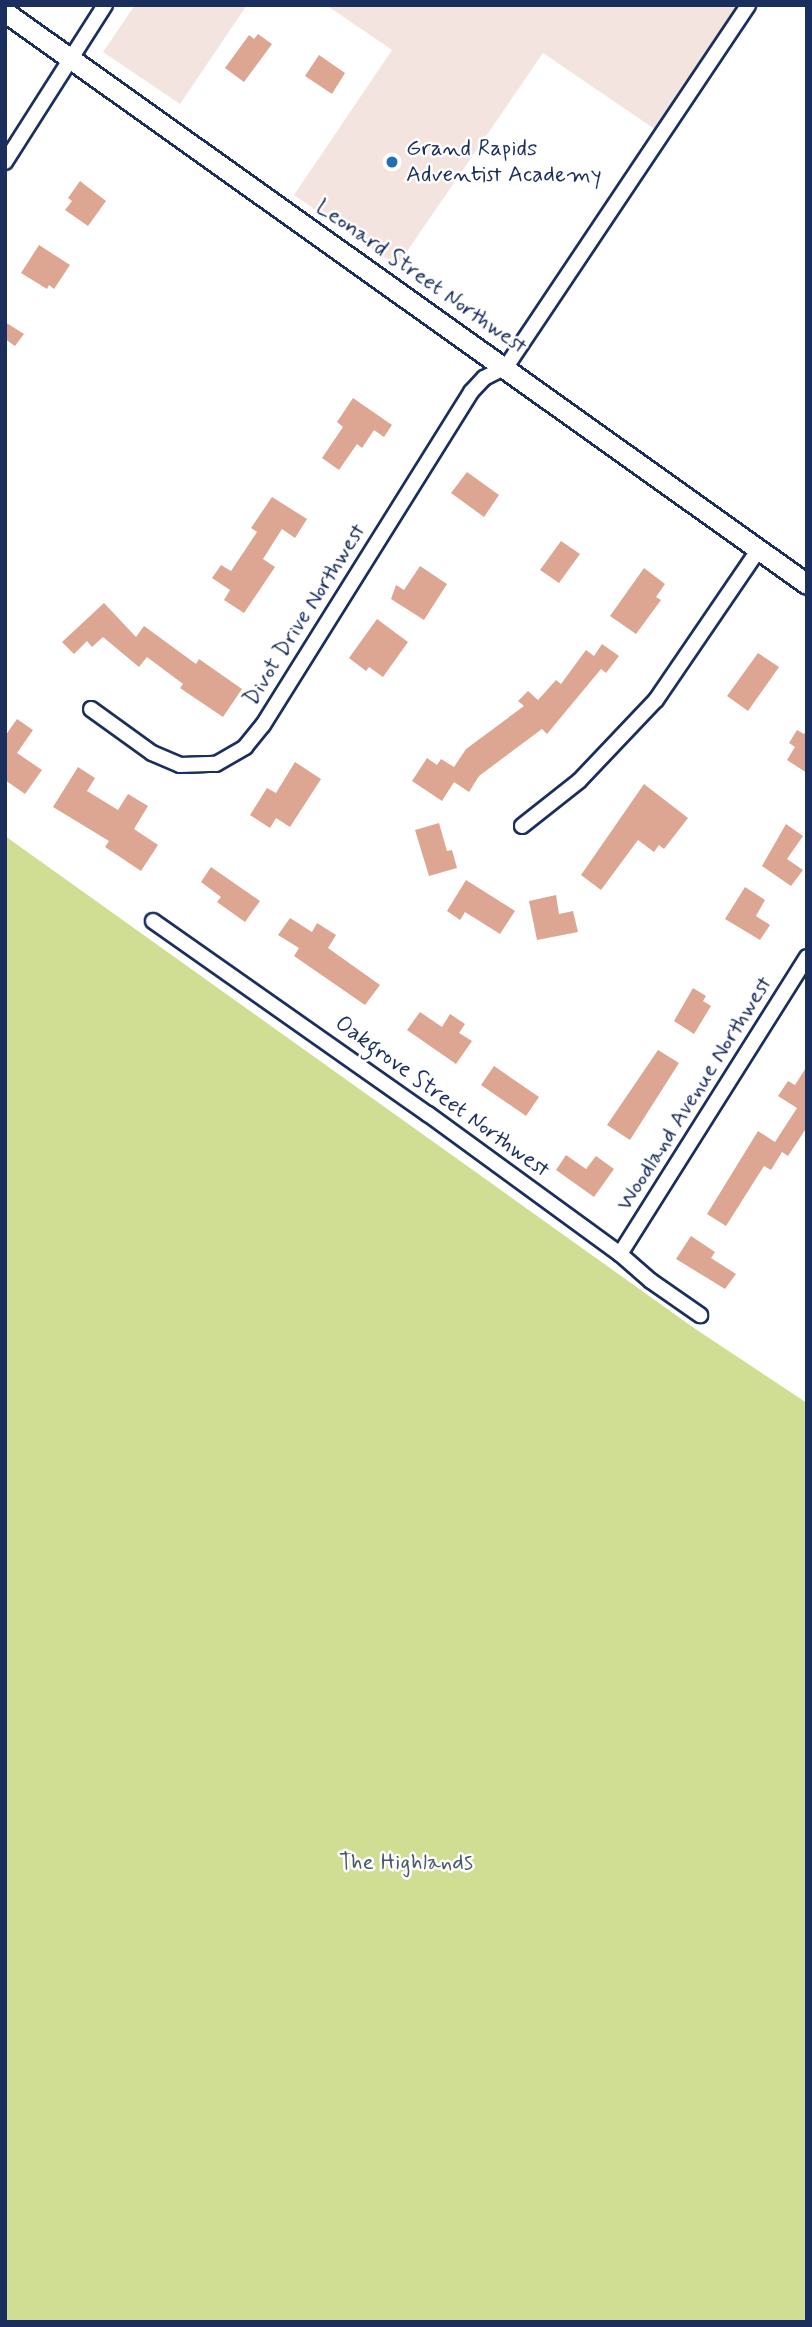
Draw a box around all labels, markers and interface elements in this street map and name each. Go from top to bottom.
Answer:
place label: Grand Rapids Adventist Academy [406,135,602,189]
marker: Grand Rapids Adventist Academy [384,154,400,170]
street label: Leonard Street Northwest [308,192,534,362]
street label: Divot Drive Northwest [238,519,372,711]
street label: Woodland Avenue Northwest [611,971,779,1217]
street label: Oakgrove Street Northwest [327,1008,557,1186]
park label: The Highlands [339,1849,473,1877]

